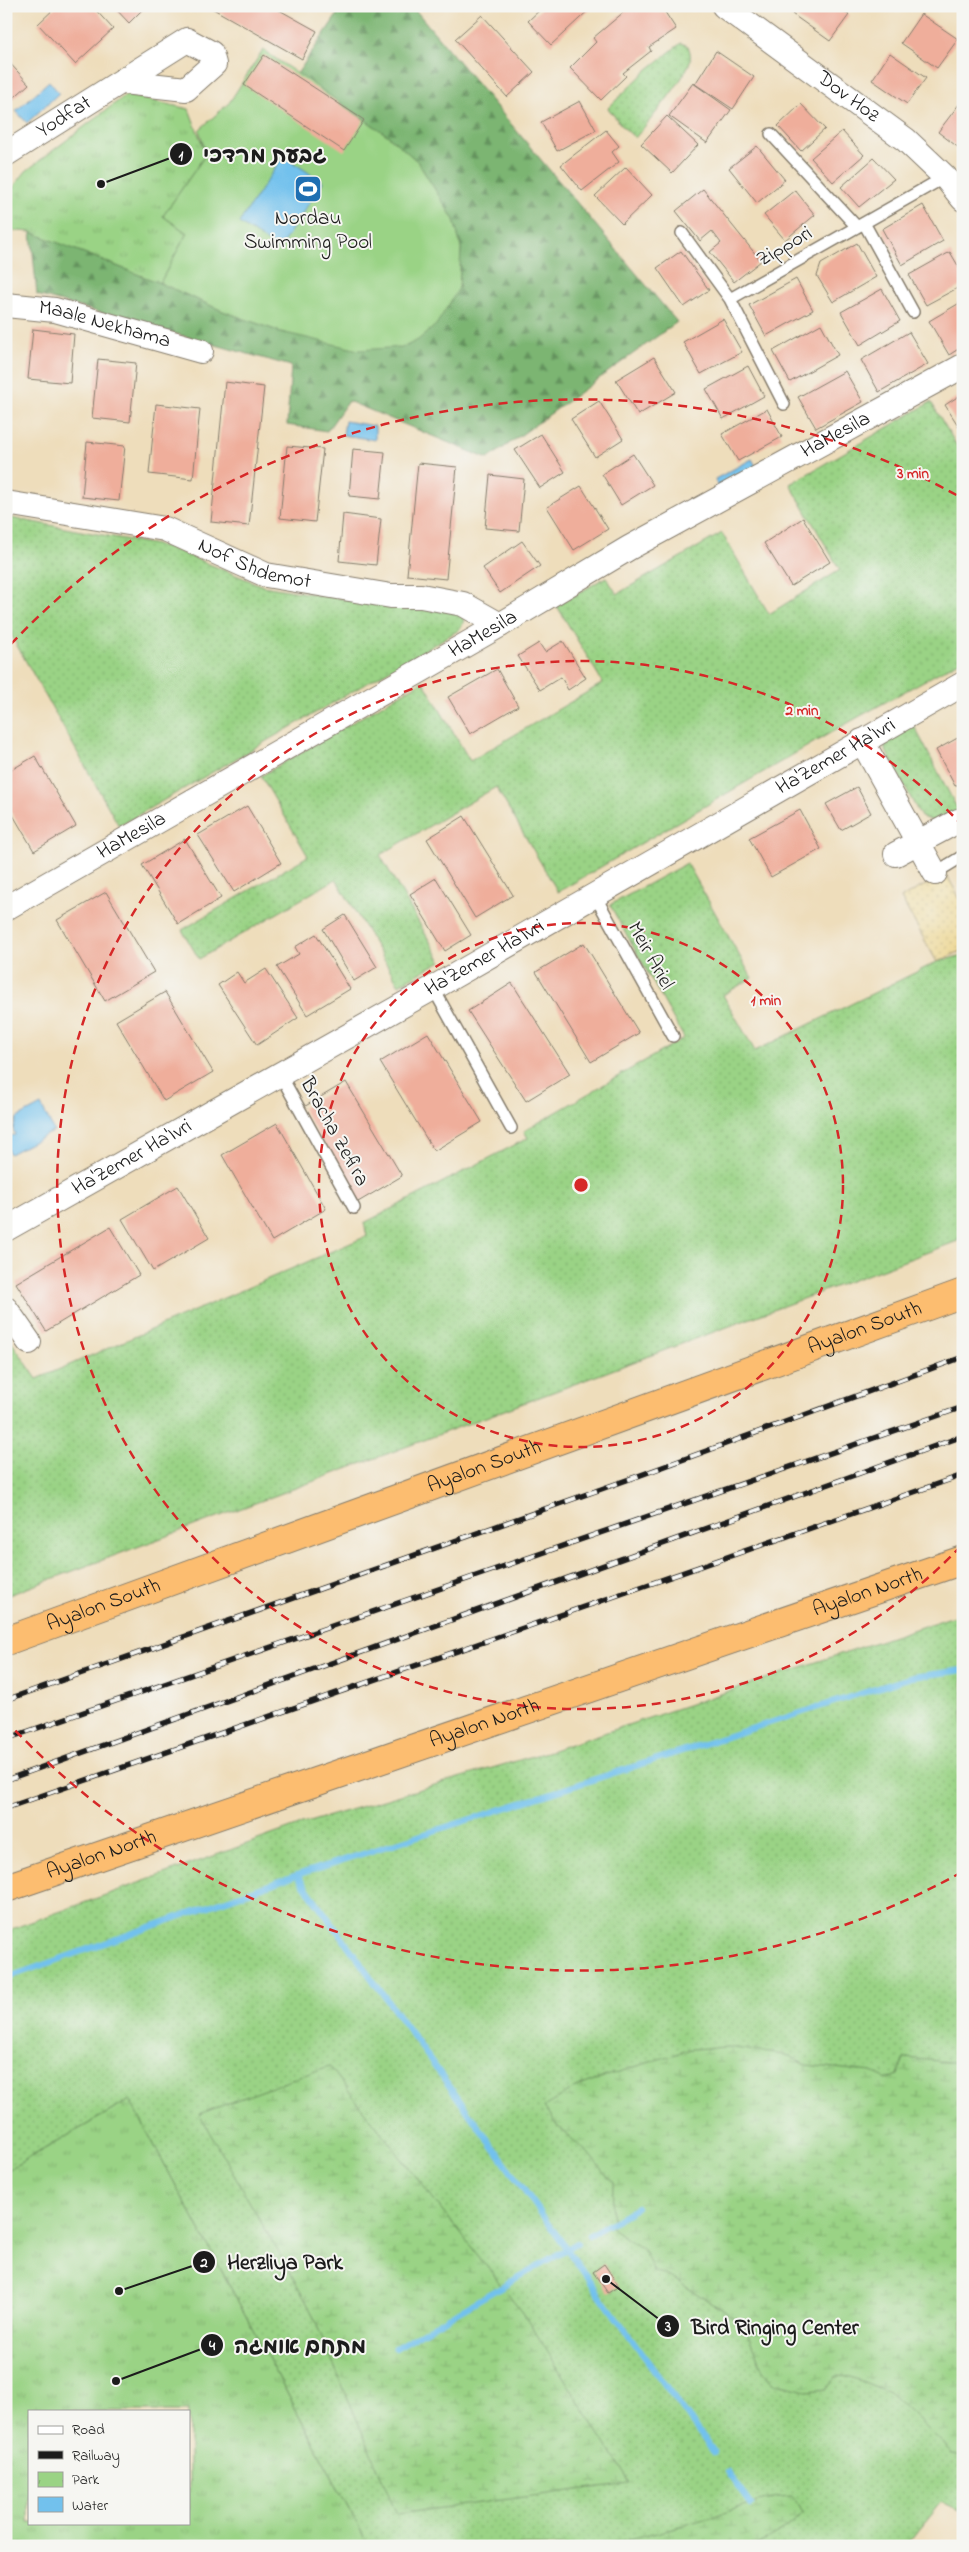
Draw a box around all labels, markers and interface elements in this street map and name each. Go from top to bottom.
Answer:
street label: Dov Hoz [809,63,886,131]
street label: Yodfat [31,89,98,146]
callout: גבעת מרדכי [169,136,337,173]
text: גבעת מרדכי [203,141,327,173]
text: 1 [179,145,184,167]
sports icon: Nordau Swimming Pool [293,174,323,204]
place label: Nordau Swimming Pool [244,204,372,260]
street label: Zippori [752,219,818,275]
street label: Maale Nekhama [38,293,174,357]
street label: HaMesila [796,404,876,466]
text: 3 min [896,463,929,485]
street label: Nof Shdemot [193,531,313,597]
street label: HaMesila [443,603,523,666]
text: 2 min [785,700,819,722]
street label: Ha'Zemer Ha'Ivri [771,711,902,803]
street label: HaMesila [92,804,172,868]
street label: Ha'Zemer Ha'Ivri [419,912,550,1005]
street label: Meir Ariel [619,916,681,996]
text: 1 min [751,990,782,1012]
street label: Bracha Zefira [291,1071,376,1192]
street label: Ha'Zemer Ha'Ivri [67,1112,198,1204]
centre of rings [572,1176,590,1194]
street label: Ayalon South [804,1294,926,1363]
street label: Ayalon South [423,1433,546,1502]
street label: Ayalon North [809,1560,927,1625]
street label: Ayalon South [42,1571,165,1640]
street label: Ayalon North [426,1691,544,1757]
street label: Ayalon North [42,1822,161,1888]
callout: Herzliya Park [192,2243,353,2280]
text: Herzliya Park [227,2248,344,2281]
text: 2 [199,2252,208,2274]
callout: Bird Ringing Center [656,2307,868,2344]
text: Bird Ringing Center [690,2313,860,2346]
text: 3 [664,2316,671,2338]
callout: מתחם אומגה [199,2327,376,2364]
text: מתחם אומגה [234,2332,366,2364]
text: 4 [208,2335,216,2357]
legend [28,2410,190,2524]
text: Road [72,2419,105,2441]
text: Railway [72,2445,120,2468]
text: Park [72,2469,100,2491]
text: Water [72,2495,108,2517]

